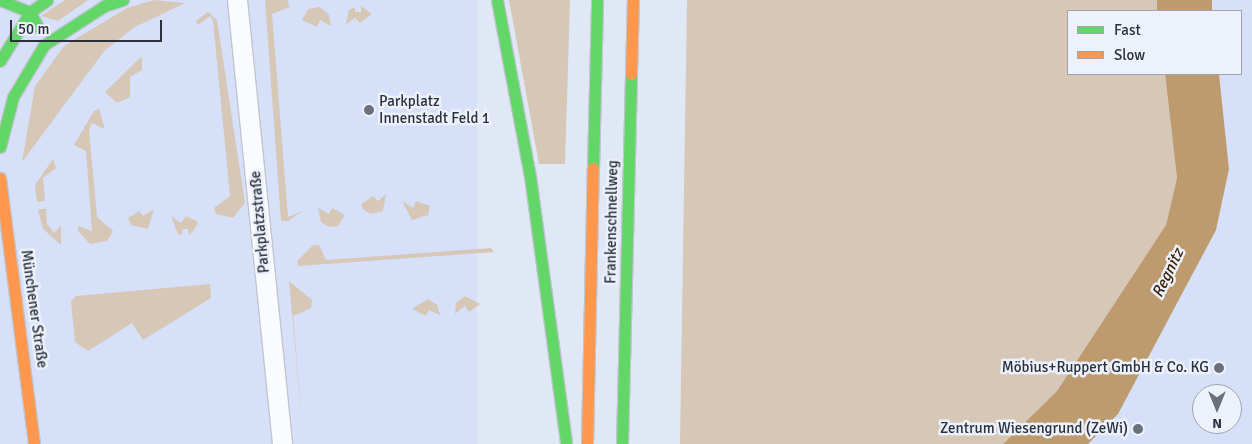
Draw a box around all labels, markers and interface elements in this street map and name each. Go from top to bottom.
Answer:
scale bar [12,10,165,42]
legend [1067,10,1242,75]
text: 50 m [18,20,49,38]
text: Fast [1114,21,1141,39]
text: Slow [1114,46,1145,64]
place label: Parkplatz Innenstadt Feld 1 [379,92,490,127]
marker: Parkplatz Innenstadt Feld 1 [363,104,375,116]
street label: Frankenschnellweg [602,160,622,284]
street label: Parkplatzstraße [247,170,273,274]
water label: Regnitz [1148,246,1188,300]
street label: Münchener Straße [17,249,51,369]
place label: Möbius+Ruppert GmbH & Co. KG [1002,359,1209,377]
marker: Möbius+Ruppert GmbH & Co. KG [1213,362,1225,374]
north arrow [1192,384,1242,434]
text: N [1212,415,1222,432]
place label: Zentrum Wiesengrund (ZeWi) [940,420,1128,438]
marker: Zentrum Wiesengrund (ZeWi) [1132,423,1144,435]

